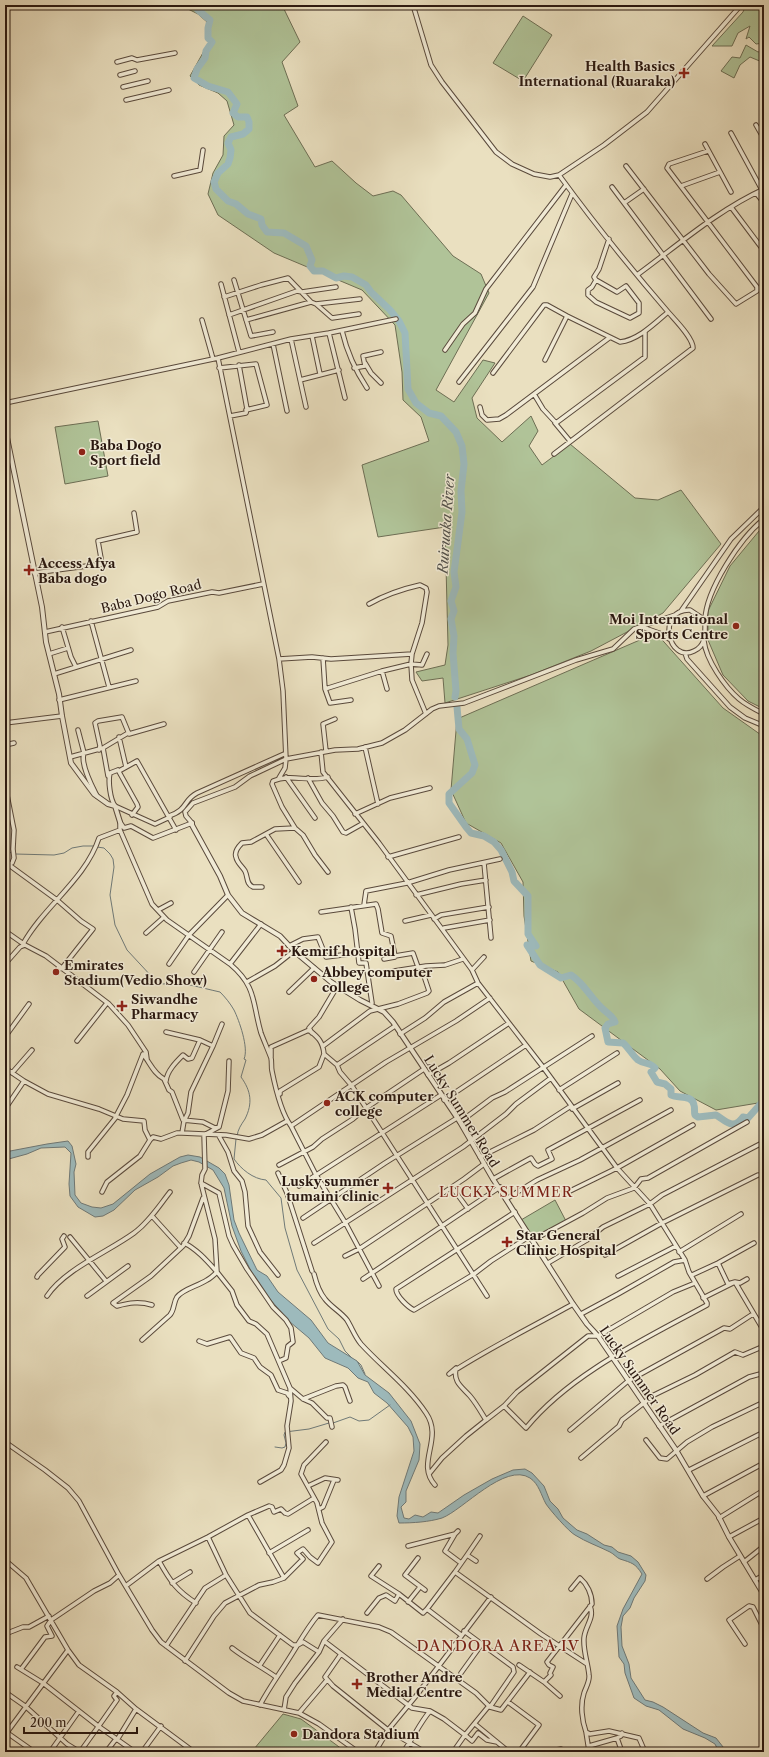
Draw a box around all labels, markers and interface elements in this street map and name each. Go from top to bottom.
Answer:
place label: Health Basics International (Ruaraka) [519,58,675,89]
marker: Health Basics International (Ruaraka) [678,67,690,79]
place label: Baba Dogo Sport field [90,437,162,468]
marker: Baba Dogo Sport field [77,447,87,457]
water label: Ruiruaka River [433,472,459,575]
place label: Access Afya Baba dogo [37,555,116,586]
marker: Access Afya Baba dogo [23,564,35,576]
street label: Baba Dogo Road [99,576,203,616]
place label: Moi International Sports Centre [609,611,728,642]
marker: Moi International Sports Centre [731,621,741,631]
place label: Kemrif hospital [291,943,396,959]
marker: Kemrif hospital [276,945,288,957]
place label: Emirates Stadium(Vedio Show) [64,957,207,988]
place label: Abbey computer college [321,964,433,995]
marker: Emirates Stadium(Vedio Show) [51,967,61,977]
marker: Abbey computer college [309,974,319,984]
place label: Siwandhe Pharmacy [131,991,199,1022]
marker: Siwandhe Pharmacy [116,1000,128,1012]
street label: Lucky Summer Road [421,1052,503,1170]
place label: ACK computer college [334,1088,434,1119]
marker: ACK computer college [322,1098,332,1108]
place label: Lusky summer tumaini clinic [281,1173,380,1204]
marker: Lusky summer tumaini clinic [382,1182,394,1194]
district label: LUCKY SUMMER [439,1183,573,1201]
place label: Star General Clinic Hospital [516,1227,617,1258]
marker: Star General Clinic Hospital [501,1236,513,1248]
street label: Lucky Summer Road [596,1323,684,1438]
district label: DANDORA AREA IV [417,1636,580,1655]
place label: Brother Andre Medial Centre [366,1669,463,1700]
marker: Brother Andre Medial Centre [351,1678,363,1690]
scale bar [24,1709,137,1735]
text: 200 m [30,1715,67,1730]
place label: Dandora Stadium [302,1726,419,1742]
marker: Dandora Stadium [289,1729,299,1739]

